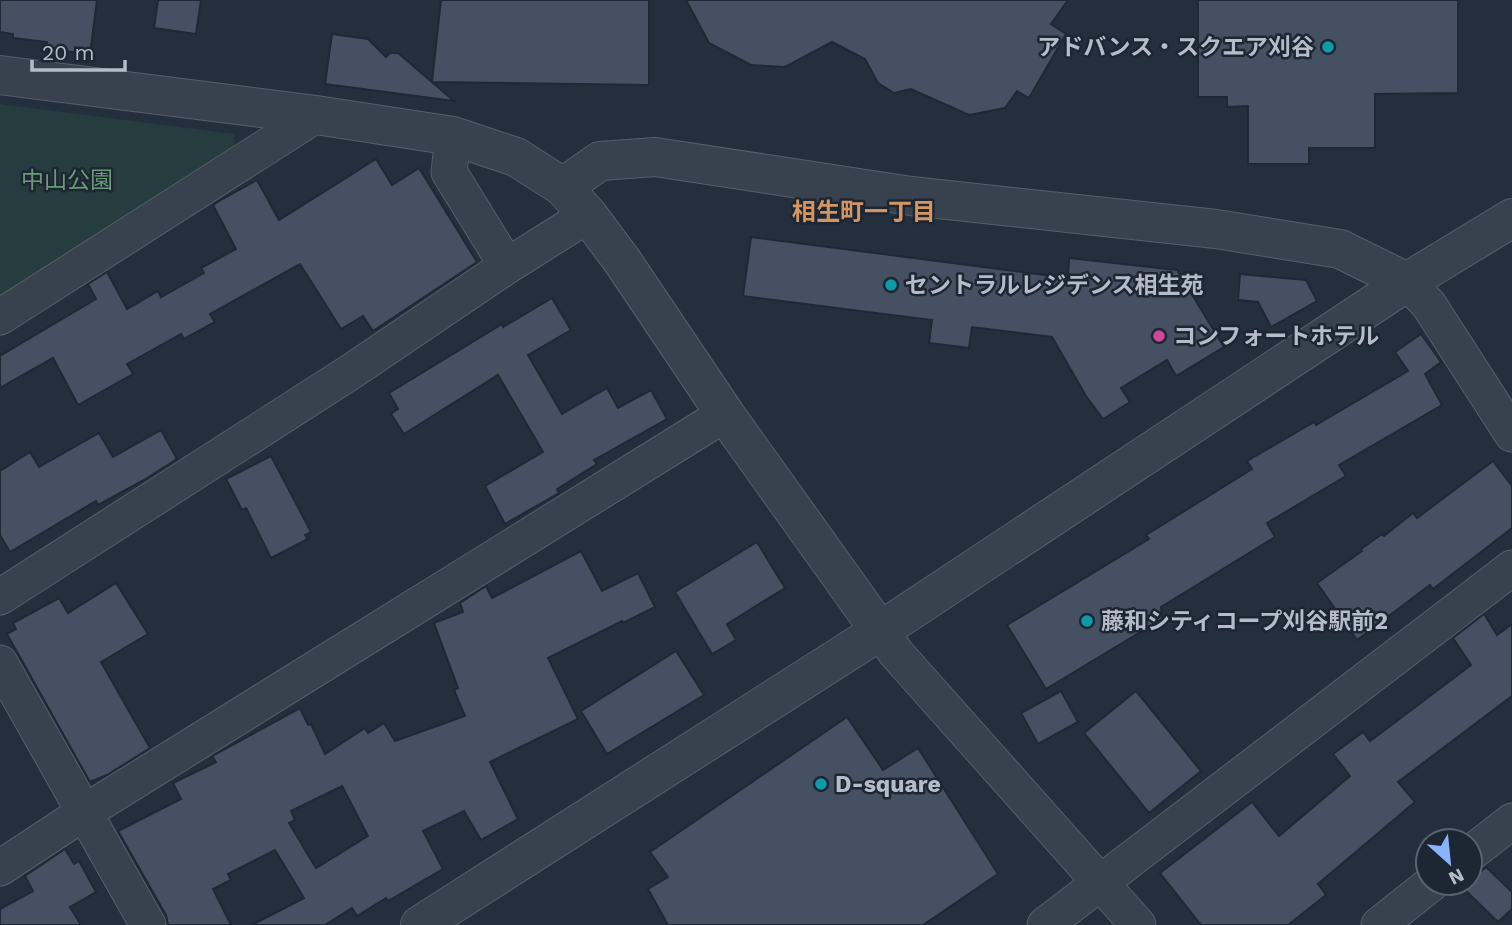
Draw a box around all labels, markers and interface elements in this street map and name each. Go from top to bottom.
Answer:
scale bar [32,28,124,72]
place label: アドバンス・スクエア刈谷 [1037,34,1314,61]
marker: アドバンス・スクエア刈谷 [1320,39,1336,55]
text: 20 m [42,40,94,65]
park label: 中山公園 [21,167,113,194]
district label: 相生町一丁目 [792,198,936,226]
place label: セントラルレジデンス相生苑 [905,272,1204,299]
marker: セントラルレジデンス相生苑 [883,277,899,293]
place label: コンフォートホテル [1173,323,1379,350]
marker: コンフォートホテル [1151,328,1167,344]
place label: 藤和シティコープ刈谷駅前2 [1101,608,1388,635]
marker: 藤和シティコープ刈谷駅前2 [1079,613,1095,629]
place label: D-square [835,771,941,798]
marker: D-square [813,776,829,792]
north arrow [1414,827,1484,897]
text: N [1445,863,1468,890]

